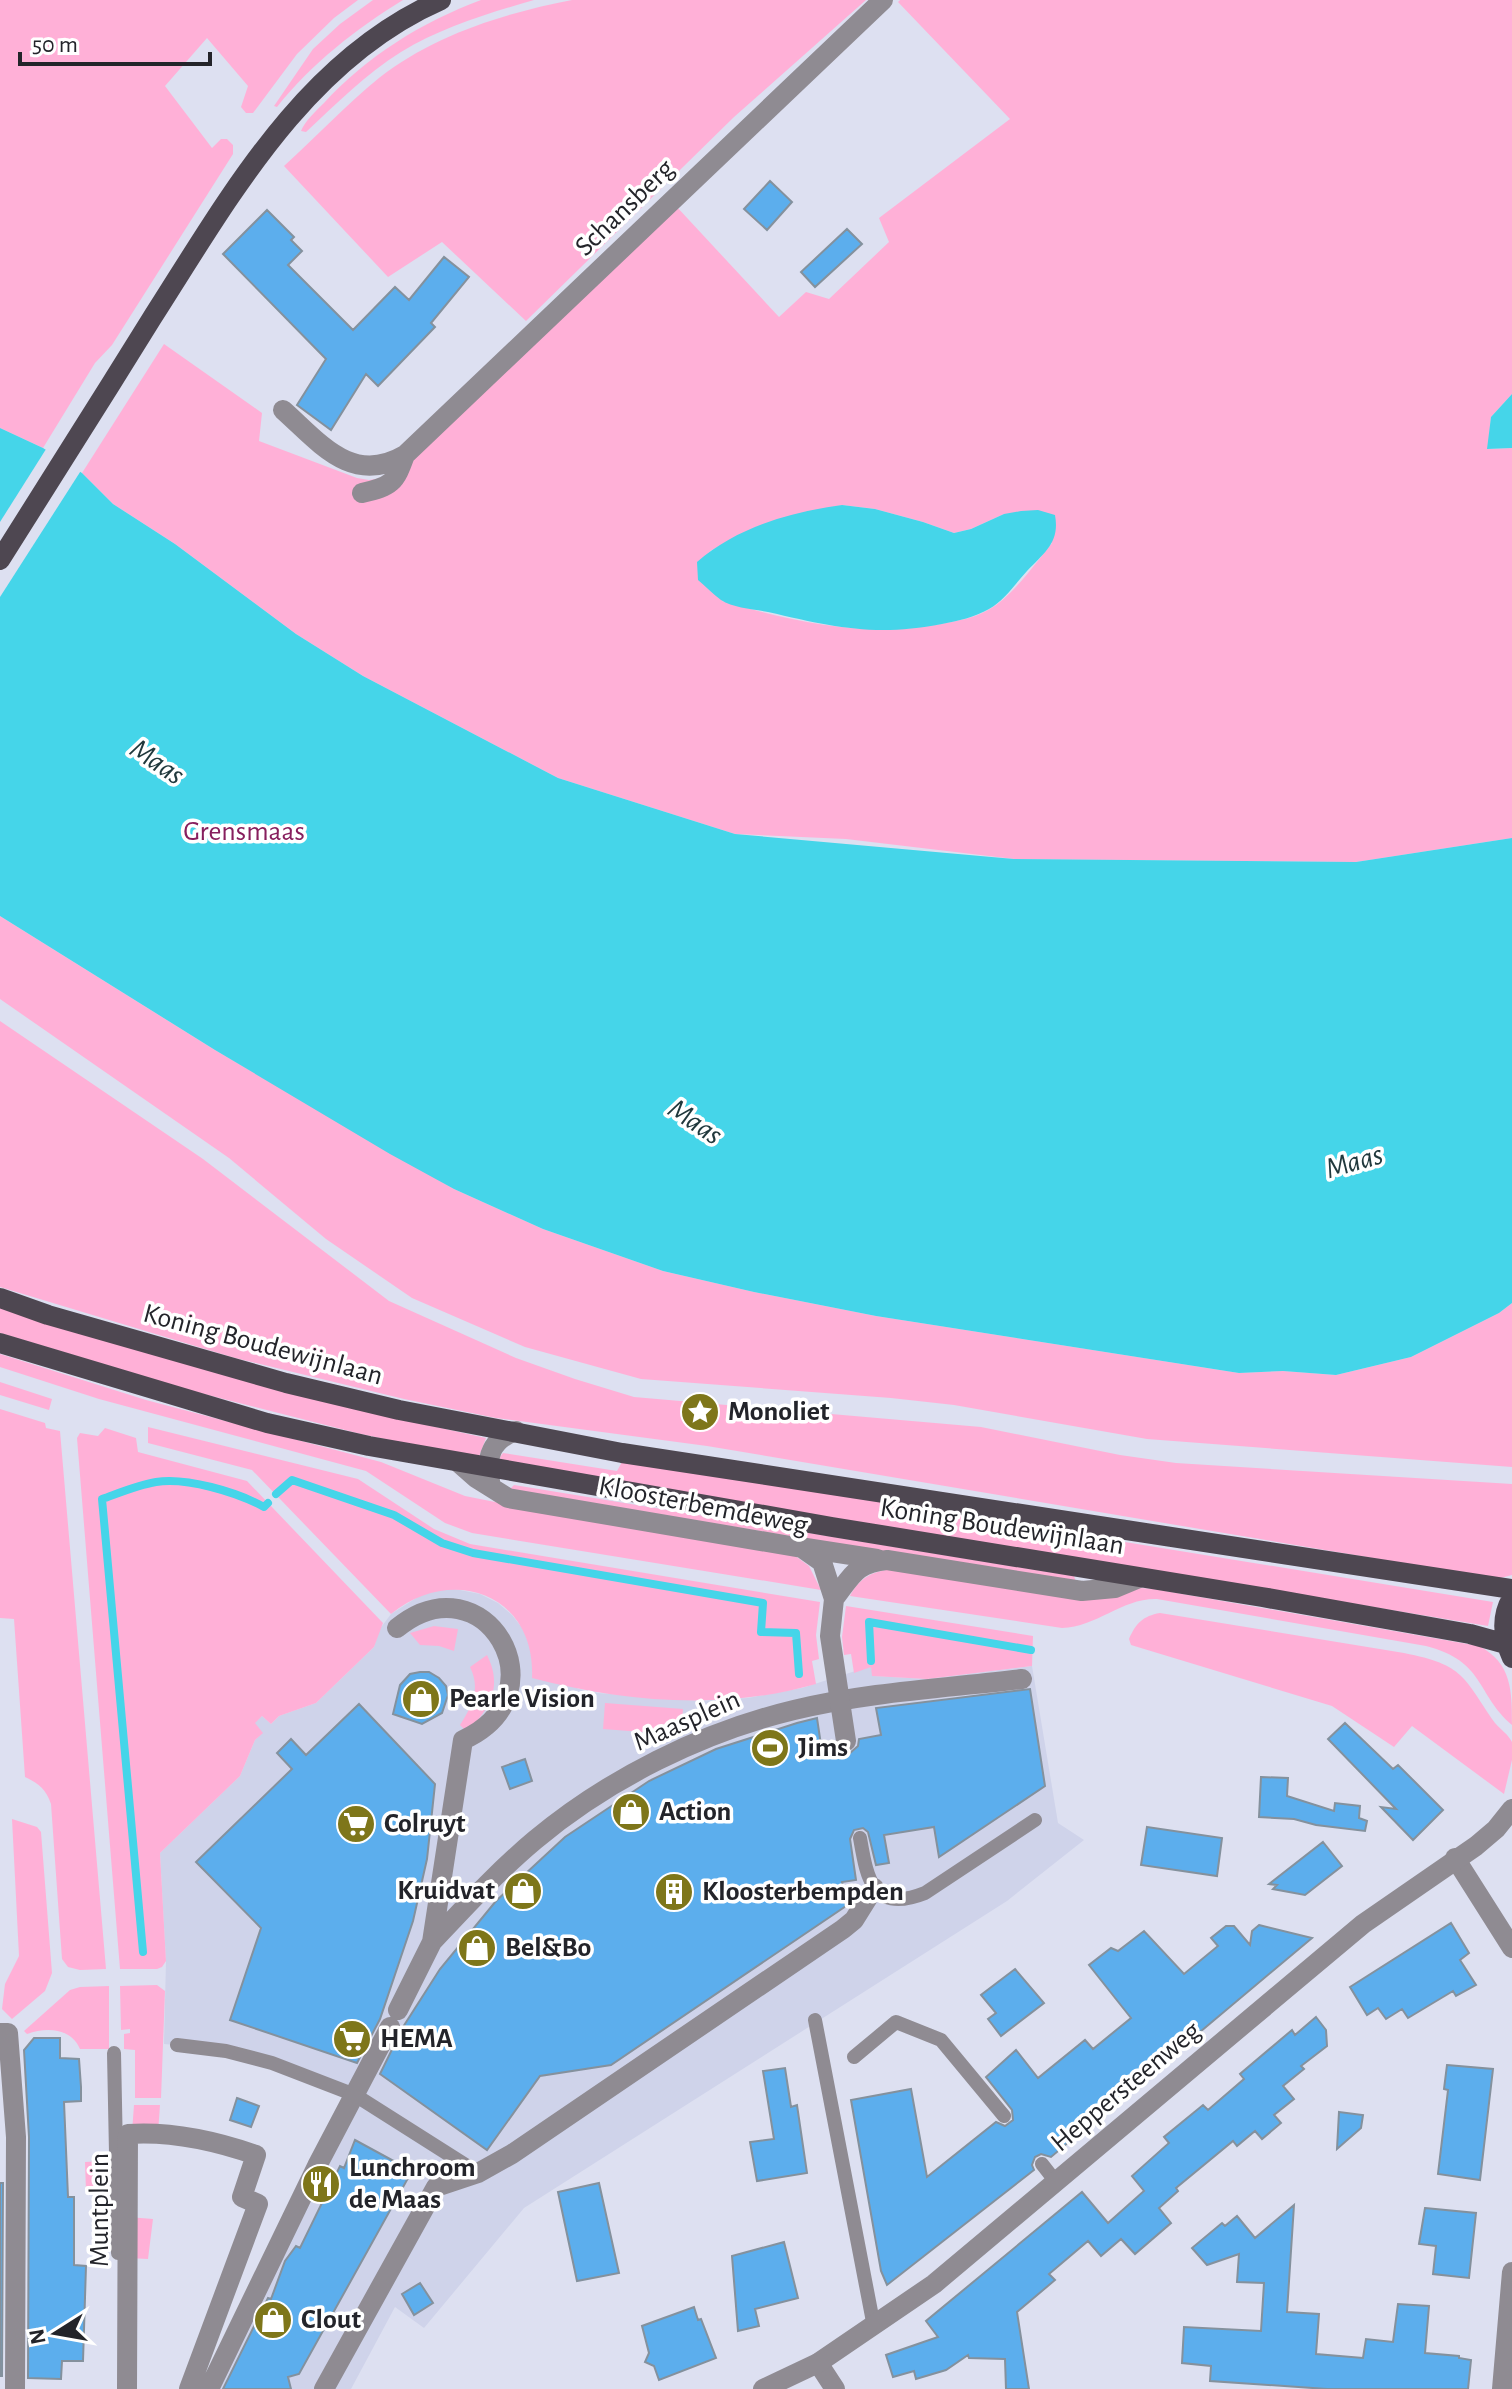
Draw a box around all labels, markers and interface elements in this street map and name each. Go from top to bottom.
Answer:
scale bar [20,16,210,66]
text: 50 m [32,33,78,57]
street label: Schansberg [570,154,680,262]
water label: Maas [125,733,190,791]
park label: Grensmaas [183,818,305,846]
water label: Maas [663,1093,728,1151]
water label: Maas [1322,1139,1386,1184]
street label: Koning Boudewijnlaan [140,1300,386,1390]
place icon: Monoliet [679,1391,721,1433]
place label: Monoliet [728,1398,830,1426]
street label: Kloosterbemdeweg [596,1472,810,1540]
street label: Koning Boudewijnlaan [878,1494,1126,1560]
shop icon: Pearle Vision [400,1678,442,1720]
place label: Pearle Vision [449,1685,595,1713]
street label: Maasplein [630,1685,744,1757]
sports icon: Jims [749,1727,791,1769]
place label: Jims [798,1734,848,1762]
shop icon: Action [610,1791,652,1833]
place label: Action [659,1798,731,1826]
supermarket icon: Colruyt [335,1803,377,1845]
place label: Colruyt [384,1810,466,1838]
shop icon: Kruidvat [502,1870,544,1912]
building icon: Kloosterbempden [653,1871,695,1913]
place label: Kruidvat [397,1877,496,1905]
place label: Kloosterbempden [702,1878,904,1906]
shop icon: Bel&Bo [456,1927,498,1969]
place label: Bel&Bo [505,1934,591,1962]
street label: Heppersteenweg [1046,2016,1206,2157]
supermarket icon: HEMA [331,2018,373,2060]
place label: HEMA [380,2025,453,2053]
street label: Muntplein [86,2153,114,2267]
place label: Lunchroom de Maas [349,2154,476,2214]
restaurant icon: Lunchroom de Maas [300,2163,342,2205]
north arrow [16,2293,96,2373]
shop icon: Clout [252,2299,294,2341]
place label: Clout [301,2306,361,2334]
text: N [25,2327,50,2346]

